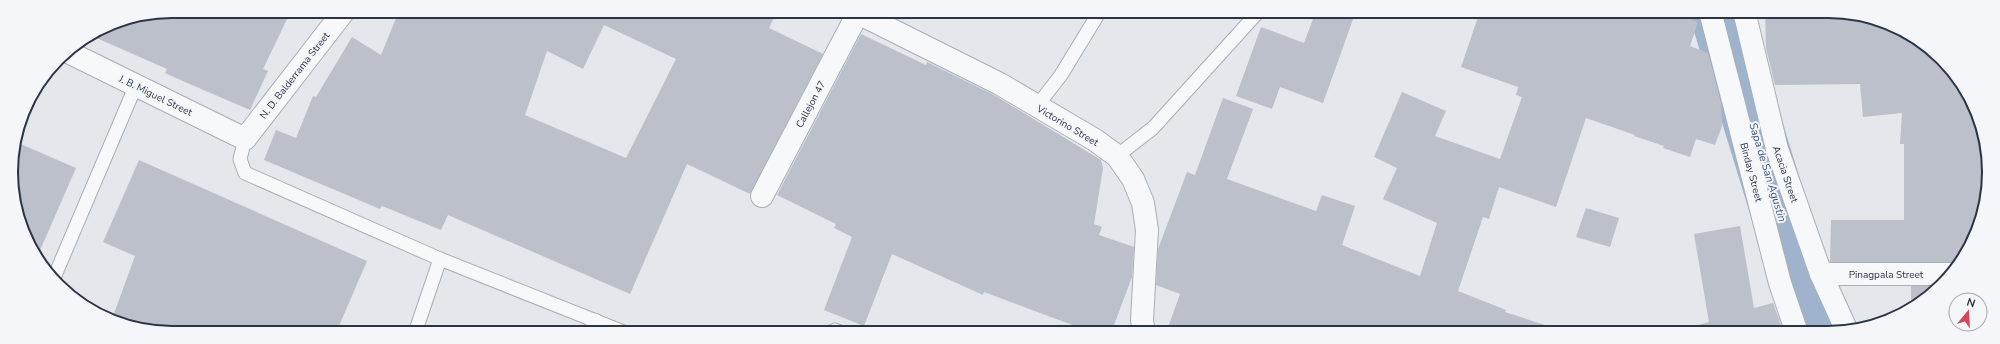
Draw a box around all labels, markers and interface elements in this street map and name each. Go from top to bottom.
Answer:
street label: N. D. Balderrama Street [257,29,333,122]
street label: J. B. Miguel Street [116,72,195,120]
street label: Callejon 47 [793,79,829,130]
street label: Victorino Street [1033,101,1101,150]
water label: Sapa de San Agustin [1745,121,1790,224]
street label: Binday Street [1736,141,1766,204]
street label: Acacia Street [1769,144,1801,205]
street label: Pinagpala Street [1849,268,1924,282]
north arrow [1948,292,1988,332]
text: N [1965,295,1977,311]

